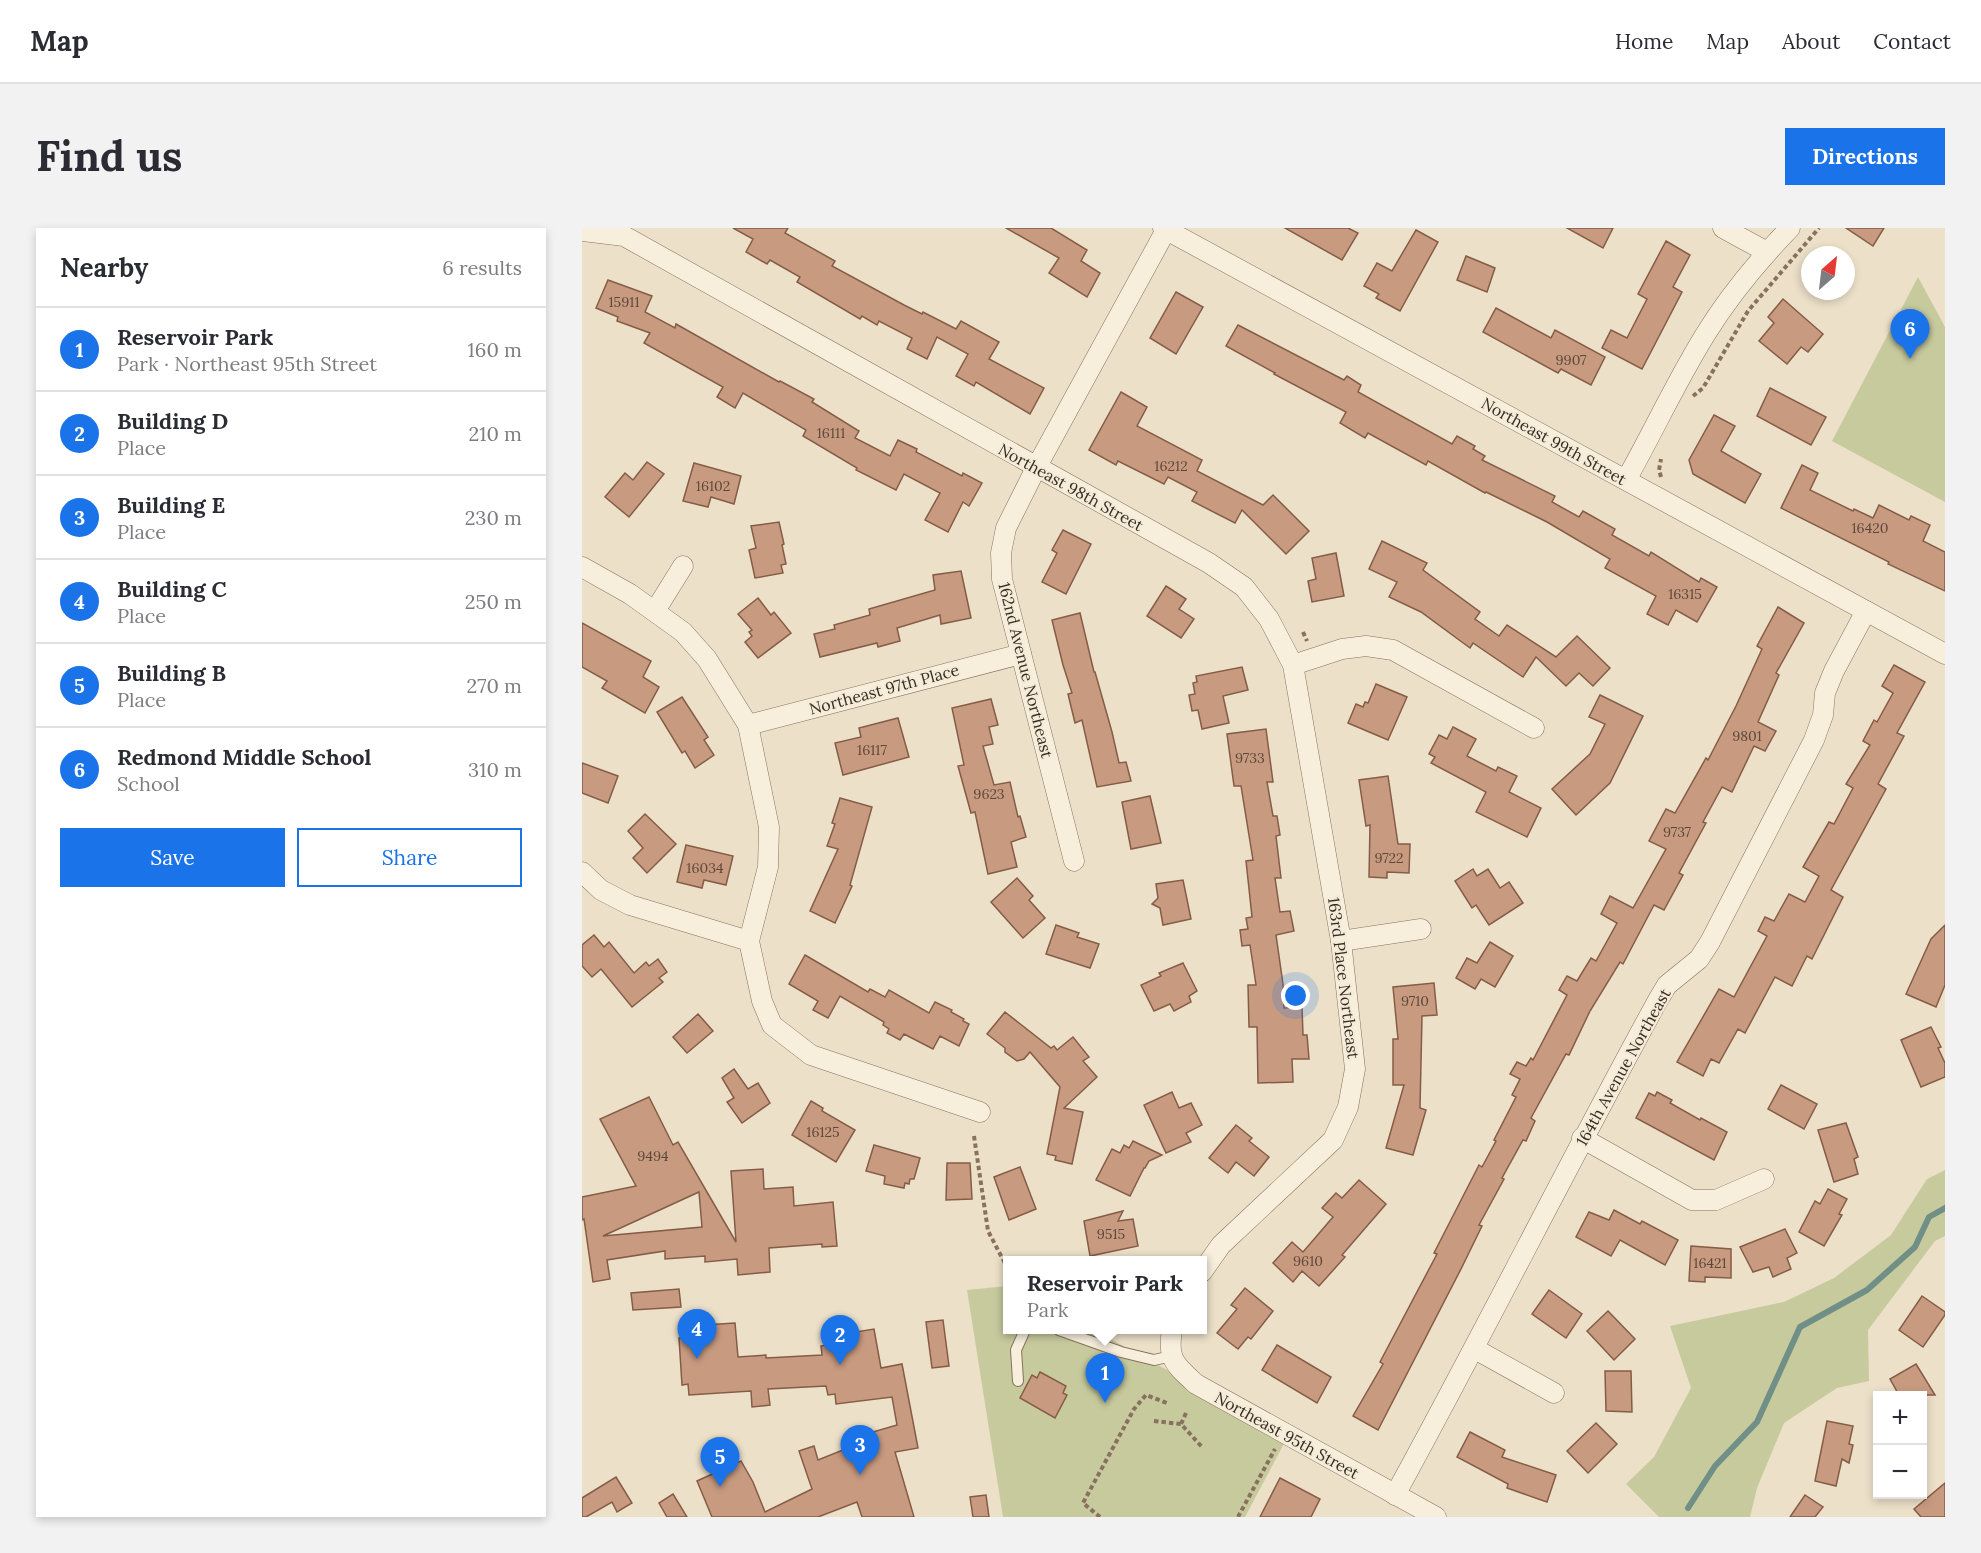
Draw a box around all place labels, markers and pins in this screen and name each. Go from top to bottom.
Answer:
pin: 6 [1890,310,1930,359]
pin: 4 [678,1310,716,1359]
pin: 2 [820,1316,860,1365]
pin: 1 [1086,1354,1124,1403]
pin: 3 [840,1426,880,1475]
pin: 5 [700,1438,740,1487]

